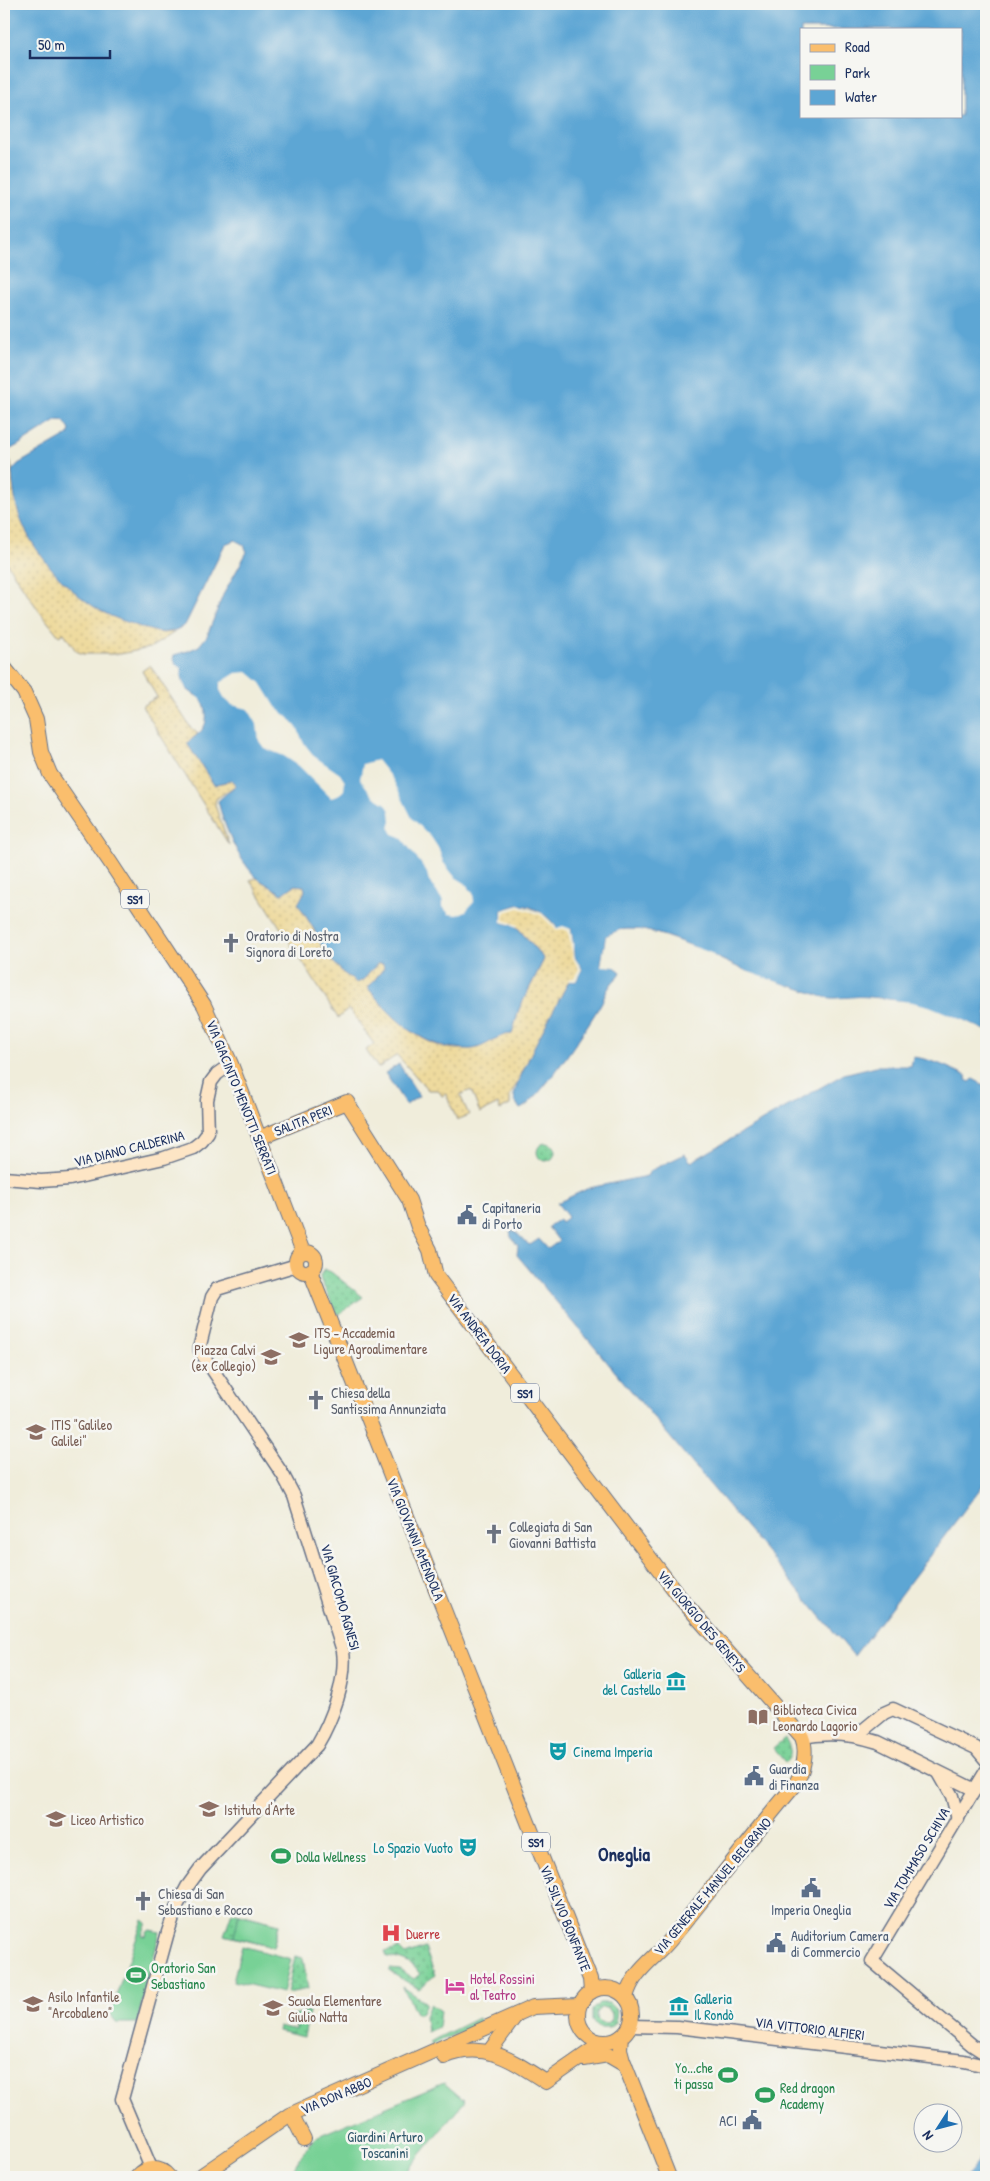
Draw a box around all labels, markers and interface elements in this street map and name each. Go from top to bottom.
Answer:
scale bar [30,28,110,60]
legend [800,28,962,118]
text: 50 m [38,34,65,55]
text: Road [845,36,870,57]
text: Park [845,62,870,83]
text: Water [845,86,877,107]
road number: SS1 [121,890,149,909]
place label: Oratorio di Nostra Signora di Loreto [246,926,339,962]
church icon: Oratorio di Nostra Signora di Loreto [220,932,242,954]
street label: VIA GIACINTO MENOTTI SERRATI [202,1017,282,1177]
street label: SALITA PERI [271,1100,335,1140]
street label: VIA DIANO CALDERINA [72,1125,186,1171]
place label: Capitaneria di Porto [482,1198,541,1233]
public building icon: Capitaneria di Porto [456,1204,478,1226]
street label: VIA ANDREA DORIA [444,1289,516,1377]
place label: ITS - Accademia Ligure Agroalimentare [314,1323,428,1359]
school or university icon: ITS - Accademia Ligure Agroalimentare [288,1329,310,1351]
place label: Piazza Calvi (ex Collegio) [191,1340,256,1376]
school or university icon: Piazza Calvi (ex Collegio) [260,1346,282,1368]
place label: Chiesa della Santissima Annunziata [331,1383,446,1418]
road number: SS1 [511,1384,539,1402]
church icon: Chiesa della Santissima Annunziata [305,1389,327,1411]
place label: ITIS "Galileo Galilei" [51,1415,112,1450]
school or university icon: ITIS "Galileo Galilei" [25,1421,47,1443]
street label: VIA GIOVANNI AMENDOLA [383,1475,449,1603]
place label: Collegiata di San Giovanni Battista [509,1517,596,1552]
church icon: Collegiata di San Giovanni Battista [483,1523,505,1545]
street label: VIA GIACOMO AGNESI [317,1542,365,1652]
street label: VIA GIORGIO DES GENEYS [654,1566,751,1677]
place label: Galleria del Castello [602,1664,662,1699]
museum icon: Galleria del Castello [665,1670,687,1692]
place label: Biblioteca Civica Leonardo Lagorio [773,1700,858,1736]
library icon: Biblioteca Civica Leonardo Lagorio [747,1706,769,1728]
theatre icon: Cinema Imperia [547,1740,569,1762]
place label: Cinema Imperia [573,1742,653,1762]
place label: Guardia di Finanza [769,1759,819,1794]
public building icon: Guardia di Finanza [743,1765,765,1787]
school or university icon: Istituto d'Arte [198,1798,220,1820]
place label: Istituto d'Arte [224,1800,296,1819]
street label: VIA TOMMASO SCHIVA [878,1804,954,1912]
school or university icon: Liceo Artistico [45,1808,67,1830]
place label: Liceo Artistico [71,1810,144,1829]
street label: VIA GENERALE MANUEL BELGRANO [649,1813,775,1959]
road number: SS1 [522,1832,550,1851]
theatre icon: Lo Spazio Vuoto [457,1836,479,1858]
place label: Lo Spazio Vuoto [373,1838,453,1858]
district label: Oneglia [598,1841,651,1868]
sports icon: Dolla Wellness [270,1845,292,1867]
place label: Dolla Wellness [296,1847,366,1866]
street label: VIA SILVIO BONFANTE [536,1862,596,1974]
public building icon: Imperia Oneglia [800,1877,822,1899]
place label: Chiesa di San Sebastiano e Rocco [158,1884,253,1919]
church icon: Chiesa di San Sebastiano e Rocco [132,1890,154,1912]
place label: Imperia Oneglia [771,1900,851,1920]
hospital icon: Duerre [380,1922,402,1944]
place label: Duerre [406,1924,441,1943]
place label: Auditorium Camera di Commercio [791,1926,889,1961]
public building icon: Auditorium Camera di Commercio [765,1932,787,1954]
place label: Oratorio San Sebastiano [151,1958,216,1993]
sports icon: Oratorio San Sebastiano [125,1964,147,1986]
place label: Hotel Rossini al Teatro [470,1969,535,2004]
hotel icon: Hotel Rossini al Teatro [444,1975,466,1997]
place label: Asilo Infantile "Arcobaleno" [48,1987,120,2022]
place label: Galleria Il Rondò [694,1989,734,2024]
place label: Scuola Elementare Giulio Natta [288,1991,382,2026]
school or university icon: Asilo Infantile "Arcobaleno" [22,1993,44,2015]
museum icon: Galleria Il Rondò [668,1995,690,2017]
school or university icon: Scuola Elementare Giulio Natta [262,1997,284,2019]
street label: VIA VITTORIO ALFIERI [754,2012,866,2044]
place label: Yo...che ti passa [674,2058,714,2094]
sports icon: Yo...che ti passa [717,2064,739,2086]
street label: VIA DON ABBO [298,2071,374,2118]
place label: Red dragon Academy [780,2078,835,2114]
sports icon: Red dragon Academy [754,2084,776,2106]
north arrow [912,2104,962,2154]
public building icon: ACI [741,2109,763,2131]
place label: ACI [719,2111,737,2130]
park label: Giardini Arturo Toscanini [347,2127,423,2162]
text: N [917,2127,937,2145]

